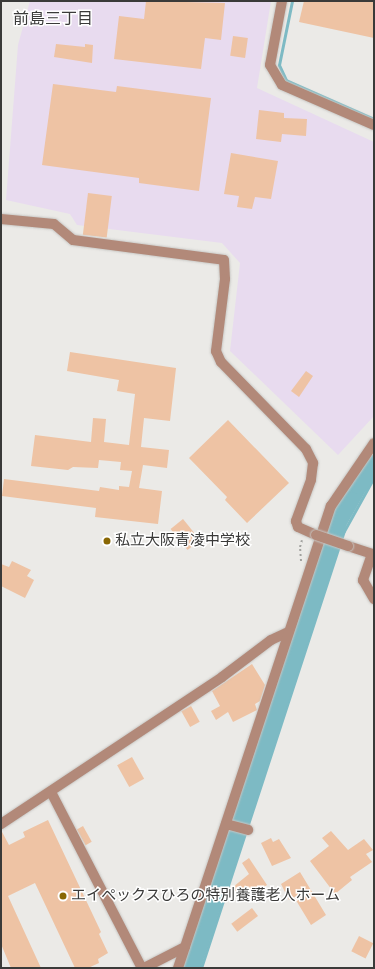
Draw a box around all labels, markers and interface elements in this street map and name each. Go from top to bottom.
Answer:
district label: 前島三丁目 [13,9,93,29]
place label: 私立大阪青凌中学校 [115,532,250,550]
marker: 私立大阪青凌中学校 [102,536,112,546]
place label: エイぺックスひろの特別養護老人ホーム [71,887,341,905]
marker: エイぺックスひろの特別養護老人ホーム [58,891,68,901]

